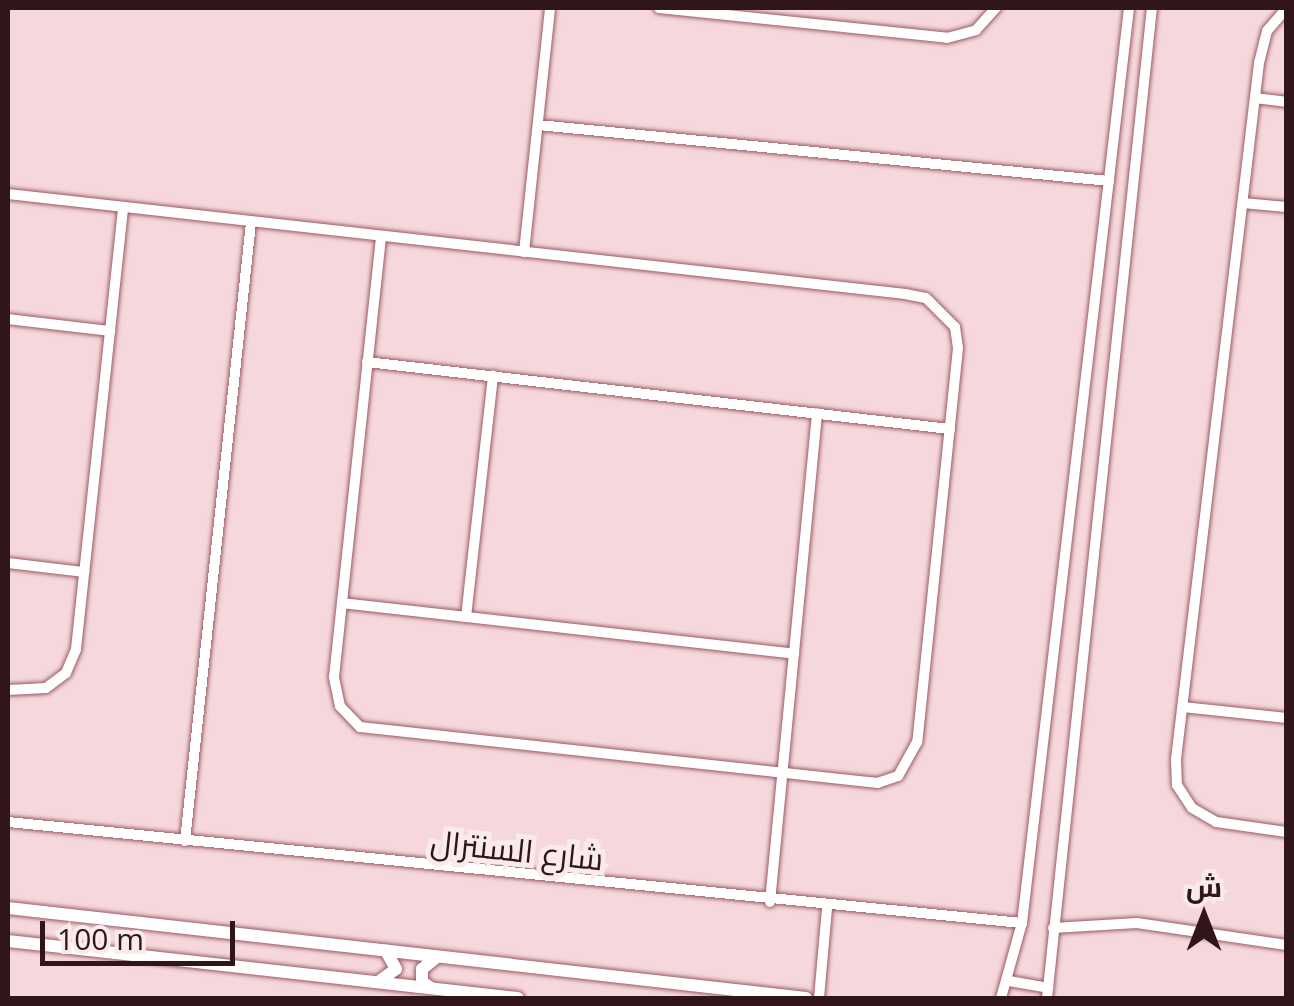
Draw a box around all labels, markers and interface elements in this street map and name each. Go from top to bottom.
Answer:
street label: شارع السنترال [429,822,605,878]
north arrow [1154,866,1254,966]
text: ش [1186,867,1222,905]
scale bar [45,901,240,963]
text: 100 m [57,918,144,959]

